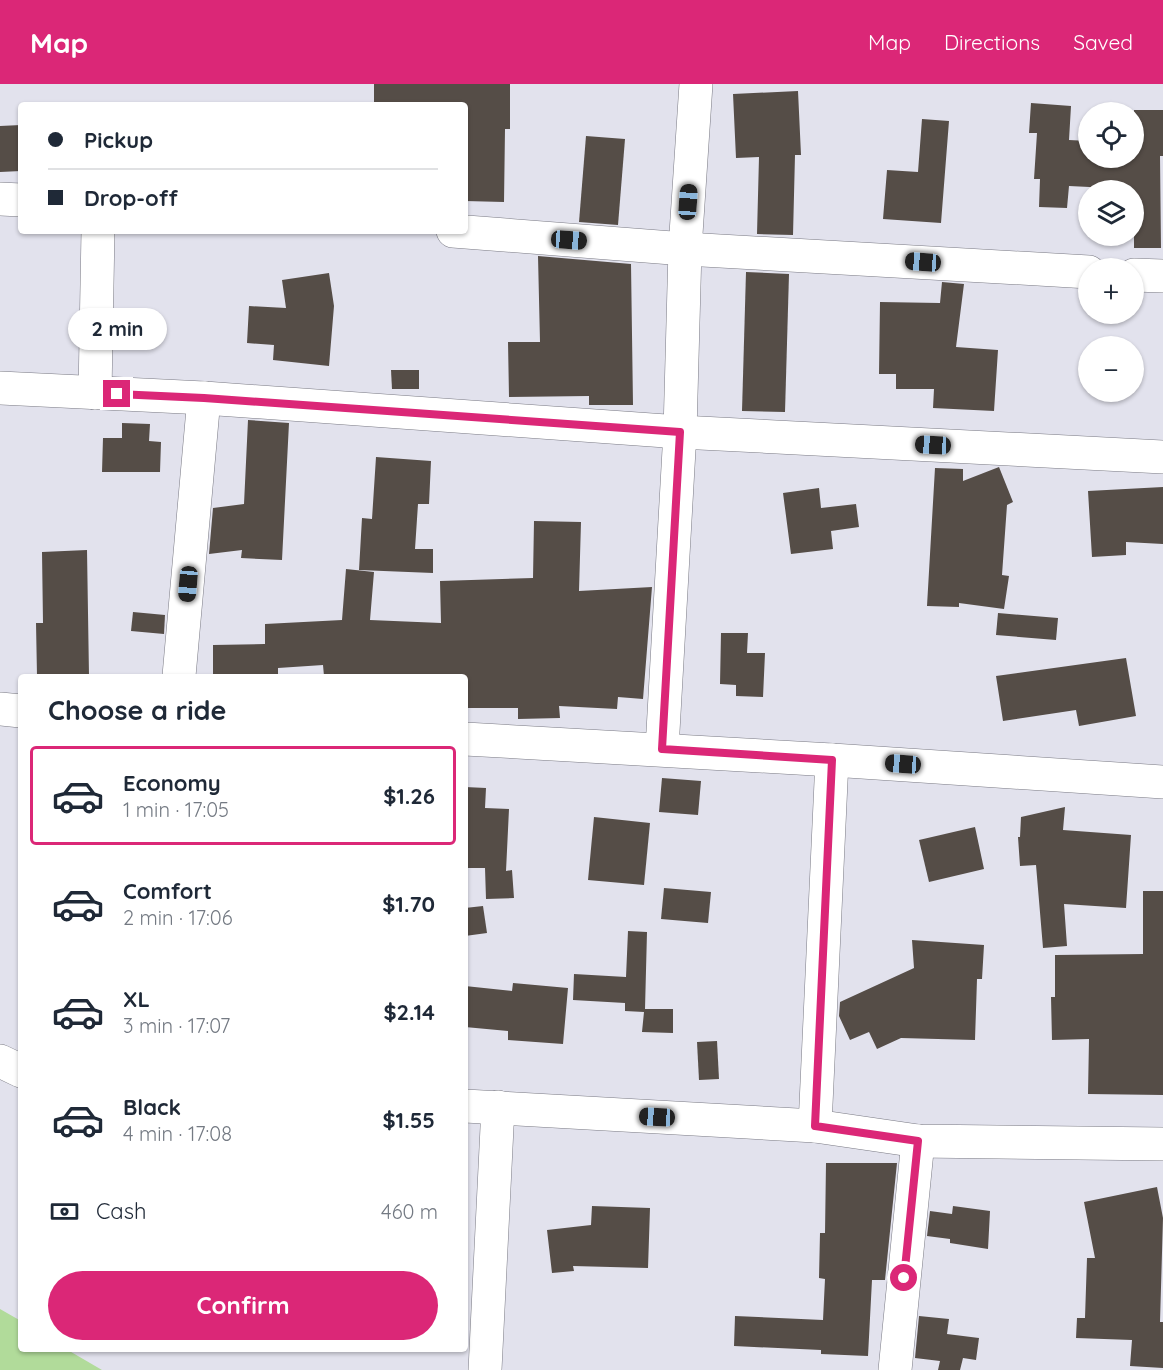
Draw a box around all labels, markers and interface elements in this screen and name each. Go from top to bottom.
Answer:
text: Map [30,25,88,60]
text: Map [868,29,911,55]
text: Directions [944,29,1040,55]
text: Saved [1073,29,1133,55]
map controls [1078,102,1144,402]
button: locate [1078,102,1144,168]
text: Pickup [84,126,153,154]
button: layers [1078,180,1144,246]
car [678,183,698,221]
text: Drop-off [84,184,178,212]
car [550,230,588,250]
car [904,252,942,272]
button: + [1078,258,1144,324]
callout: 2 min [68,307,166,349]
text: 2 min [91,316,144,341]
button: − [1078,336,1144,402]
route end [103,380,130,407]
car [915,435,951,455]
car [177,565,199,603]
text: Choose a ride [48,693,226,727]
car [884,754,922,774]
icon: car [51,769,105,823]
text: Economy [123,769,221,797]
text: $1.26 [383,782,435,810]
text: 1 min · 17:05 [123,797,229,822]
icon: car [51,877,105,931]
text: Comfort [123,877,212,905]
text: $1.70 [382,890,435,918]
text: 2 min · 17:06 [123,905,233,930]
icon: car [51,985,105,1039]
text: XL [123,985,150,1013]
text: $2.14 [383,998,435,1026]
text: 3 min · 17:07 [123,1013,230,1038]
icon: car [51,1093,105,1147]
text: Black [123,1093,181,1121]
text: $1.55 [382,1106,435,1134]
car [639,1107,675,1127]
text: 4 min · 17:08 [123,1121,232,1146]
icon: cash [48,1195,81,1228]
text: Cash [96,1197,147,1225]
text: 460 m [381,1199,438,1224]
route start [890,1264,917,1291]
button: Confirm [48,1271,438,1340]

